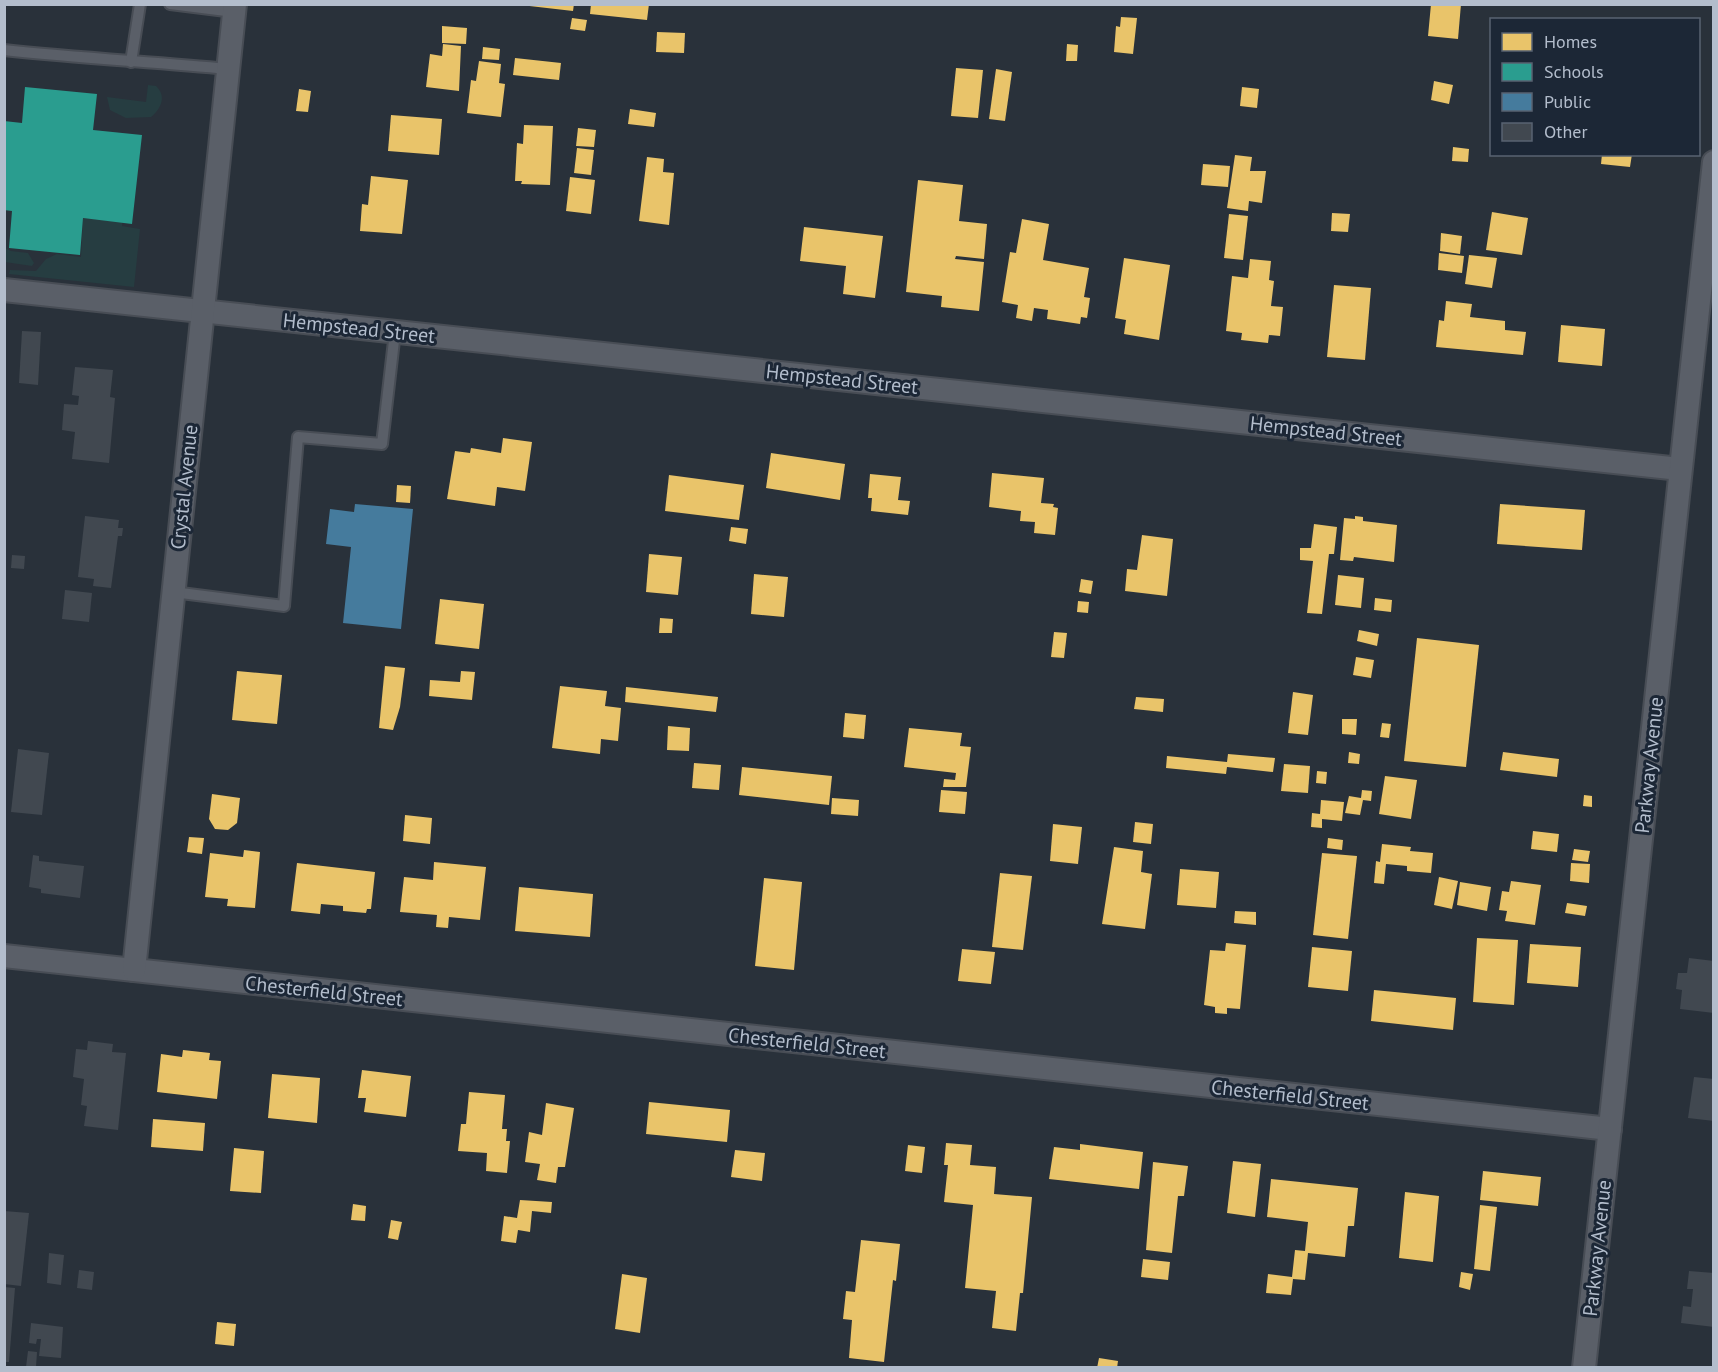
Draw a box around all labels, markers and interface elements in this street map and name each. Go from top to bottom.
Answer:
legend [1490,18,1700,156]
text: Homes [1544,30,1597,53]
text: Schools [1544,60,1604,83]
text: Public [1544,90,1591,113]
text: Other [1544,120,1588,143]
street label: Hempstead Street [282,307,437,349]
street label: Hempstead Street [765,358,920,400]
street label: Hempstead Street [1249,410,1404,452]
street label: Crystal Avenue [165,423,203,551]
street label: Parkway Avenue [1629,695,1669,835]
street label: Chesterfield Street [244,970,404,1012]
street label: Chesterfield Street [727,1022,887,1064]
street label: Chesterfield Street [1210,1074,1370,1116]
street label: Parkway Avenue [1577,1178,1617,1318]

